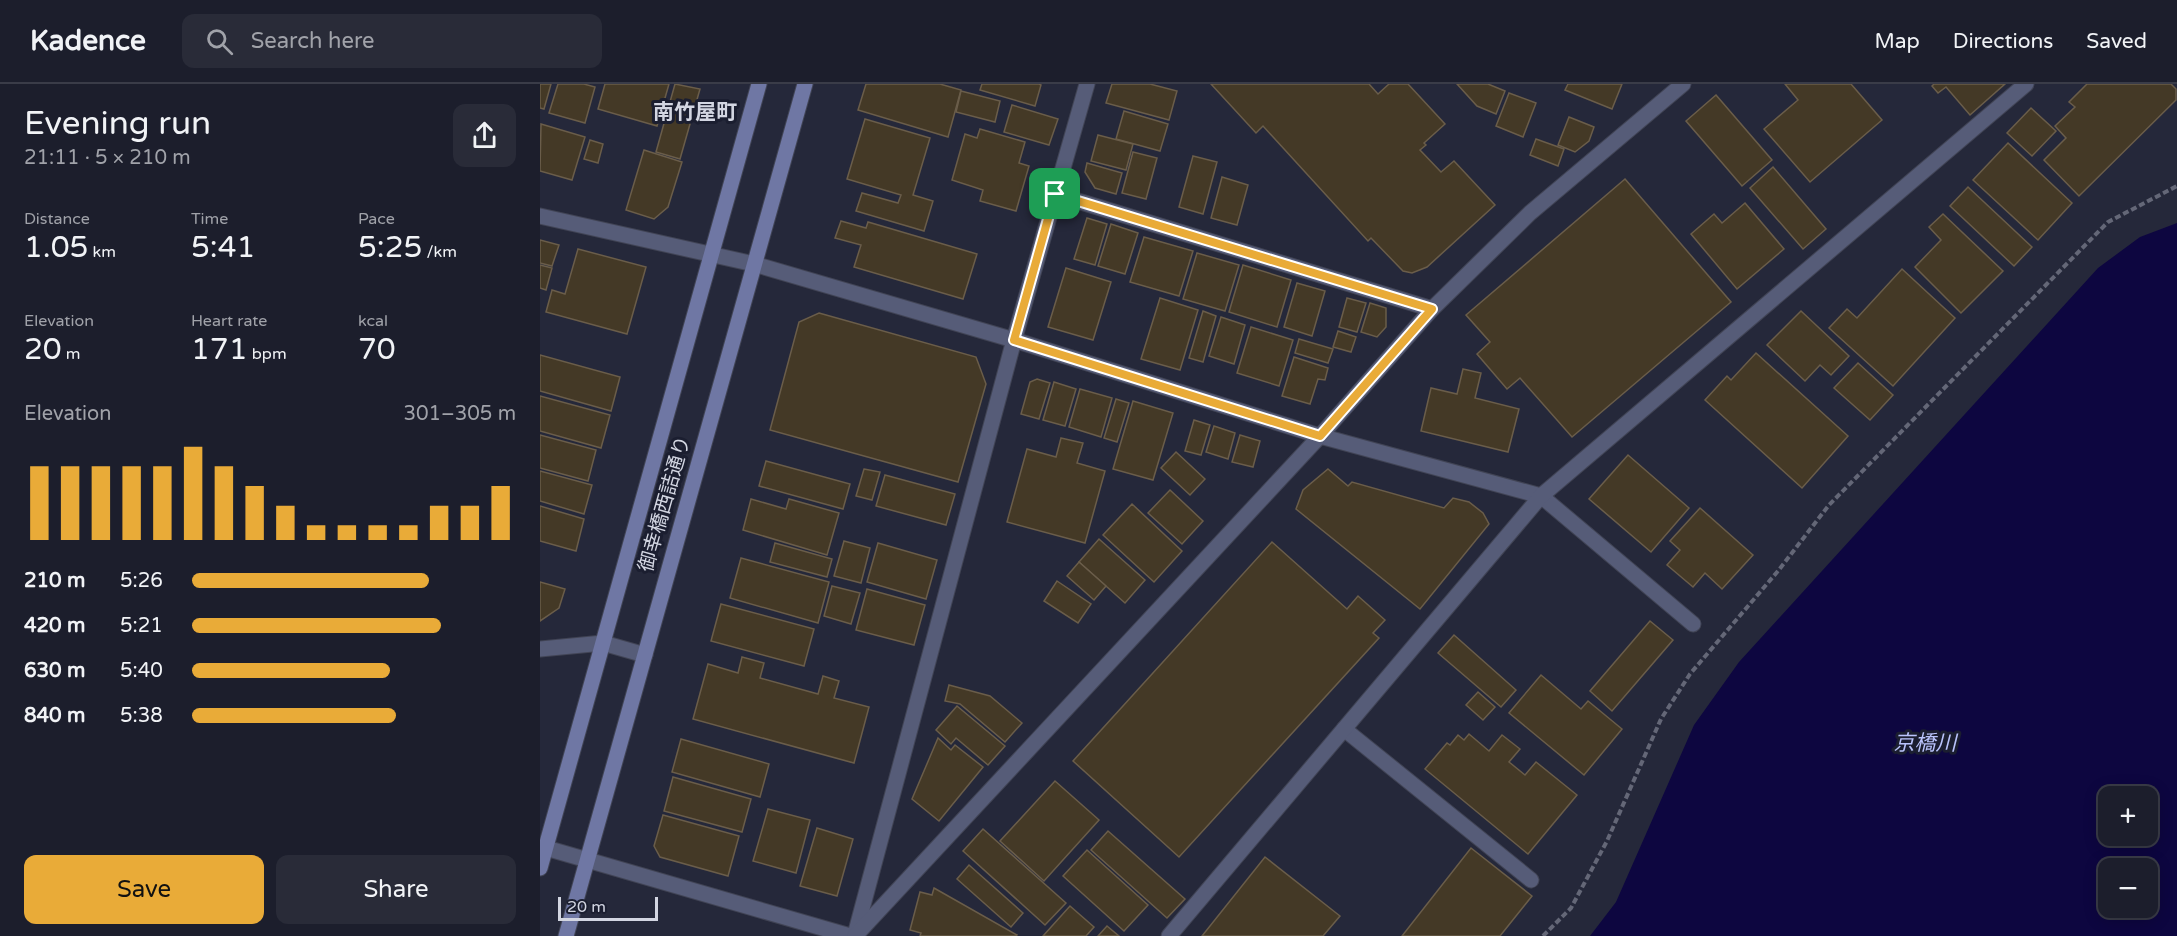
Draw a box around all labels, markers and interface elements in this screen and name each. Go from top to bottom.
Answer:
search box [182,14,602,68]
text: Kadence [30,24,146,58]
icon: search [203,25,236,58]
text: Search here [251,28,374,54]
text: Map [1874,29,1920,54]
text: Directions [1953,29,2053,54]
text: Saved [2086,29,2147,54]
district label: 南竹屋町 [653,100,737,125]
text: Evening run [24,104,211,143]
button: share [453,104,516,167]
text: 21:11 · 5 × 210 m [24,146,191,170]
pin [1029,168,1080,219]
icon: arrive [1038,177,1071,210]
text: Distance [24,209,90,229]
text: Time [191,209,228,229]
text: Pace [358,209,395,229]
text: 1.05 [24,229,88,266]
text: 5:41 [191,229,255,266]
text: 5:25 [358,229,422,266]
text: km [88,242,116,262]
text: /km [422,242,457,262]
text: Elevation [24,311,94,331]
text: Heart rate [191,311,267,331]
text: kcal [358,311,388,331]
text: 20 [24,331,62,368]
text: 171 [191,331,248,368]
text: 70 [358,331,396,368]
text: m [62,344,81,364]
text: bpm [248,344,287,364]
text: Elevation [24,402,111,426]
text: 301–305 m [403,402,516,426]
street label: 御幸橋西詰通り [634,433,696,575]
text: 210 m [24,569,85,593]
text: 5:26 [120,569,163,593]
text: 420 m [24,614,85,638]
text: 5:21 [120,614,163,638]
text: 630 m [24,659,85,683]
text: 5:40 [120,659,163,683]
text: 840 m [24,704,85,728]
text: 5:38 [120,704,163,728]
water label: 京橋川 [1894,731,1958,756]
map controls [2098,786,2158,918]
button: + [2098,786,2158,846]
button: Save [24,855,264,924]
button: Share [276,855,516,924]
button: − [2098,858,2158,918]
scale bar [558,894,658,922]
text: 20 m [567,897,606,917]

